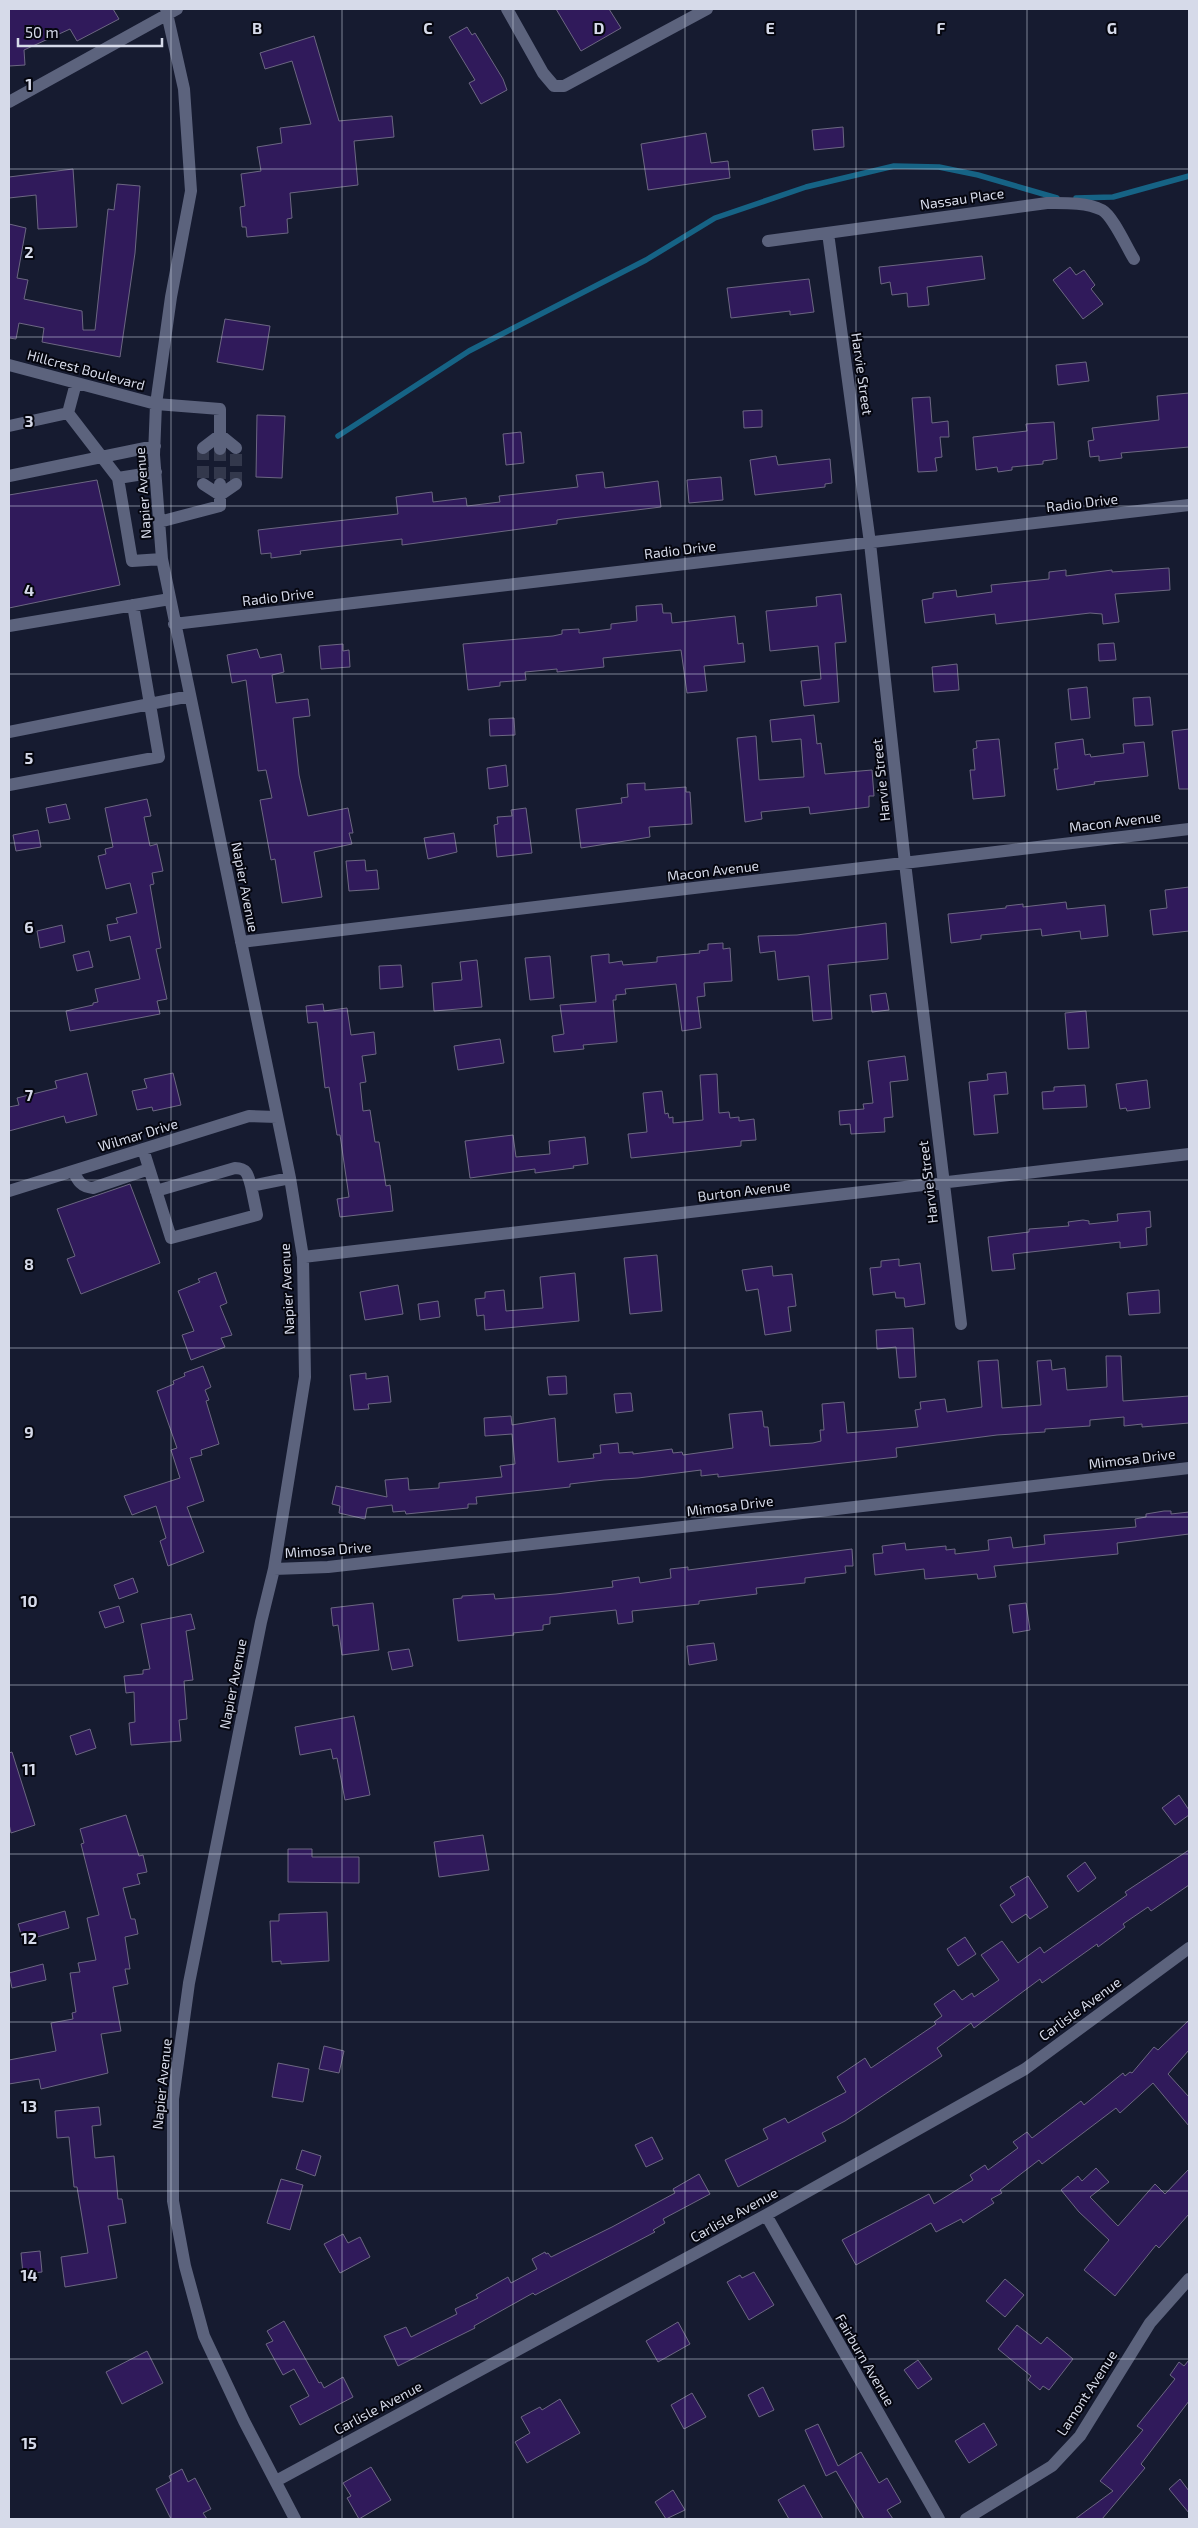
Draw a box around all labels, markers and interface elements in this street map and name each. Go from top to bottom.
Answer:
scale bar [18,15,161,47]
text: B [252,18,262,37]
text: C [423,18,433,37]
text: D [594,18,605,37]
text: E [765,18,775,37]
text: F [937,18,946,37]
text: G [1107,18,1117,37]
text: 50 m [25,23,59,41]
text: 1 [26,74,32,93]
street label: Nassau Place [919,184,1005,213]
text: 2 [24,242,34,261]
street label: Harvie Street [848,332,877,416]
street label: Hillcrest Boulevard [25,346,147,393]
text: 3 [24,411,34,430]
street label: Napier Avenue [131,447,154,539]
street label: Radio Drive [1045,490,1119,515]
street label: Radio Drive [643,537,717,562]
text: 4 [24,580,34,599]
street label: Radio Drive [241,584,315,609]
street label: Harvie Street [868,738,893,822]
text: 5 [25,748,34,767]
street label: Macon Avenue [1068,807,1162,836]
street label: Napier Avenue [228,840,263,934]
street label: Macon Avenue [666,856,760,885]
text: 6 [24,917,34,936]
text: 7 [25,1085,34,1104]
street label: Wilmar Drive [96,1114,180,1155]
street label: Harvie Street [914,1140,941,1224]
street label: Burton Avenue [697,1176,791,1205]
street label: Napier Avenue [276,1243,297,1335]
text: 8 [24,1254,34,1273]
text: 9 [24,1422,34,1441]
street label: Mimosa Drive [1088,1445,1176,1472]
street label: Mimosa Drive [686,1492,774,1519]
street label: Mimosa Drive [284,1538,372,1561]
text: 10 [20,1591,38,1610]
street label: Napier Avenue [215,1637,250,1731]
text: 11 [22,1759,36,1778]
text: 12 [21,1928,37,1947]
street label: Carlisle Avenue [1035,1973,1124,2044]
street label: Napier Avenue [148,2037,175,2130]
text: 13 [21,2096,37,2115]
street label: Carlisle Avenue [687,2184,780,2246]
text: 14 [20,2265,38,2284]
street label: Fairburn Avenue [832,2311,899,2409]
street label: Lamont Avenue [1053,2347,1120,2439]
street label: Carlisle Avenue [331,2377,425,2438]
text: 15 [21,2433,37,2452]

